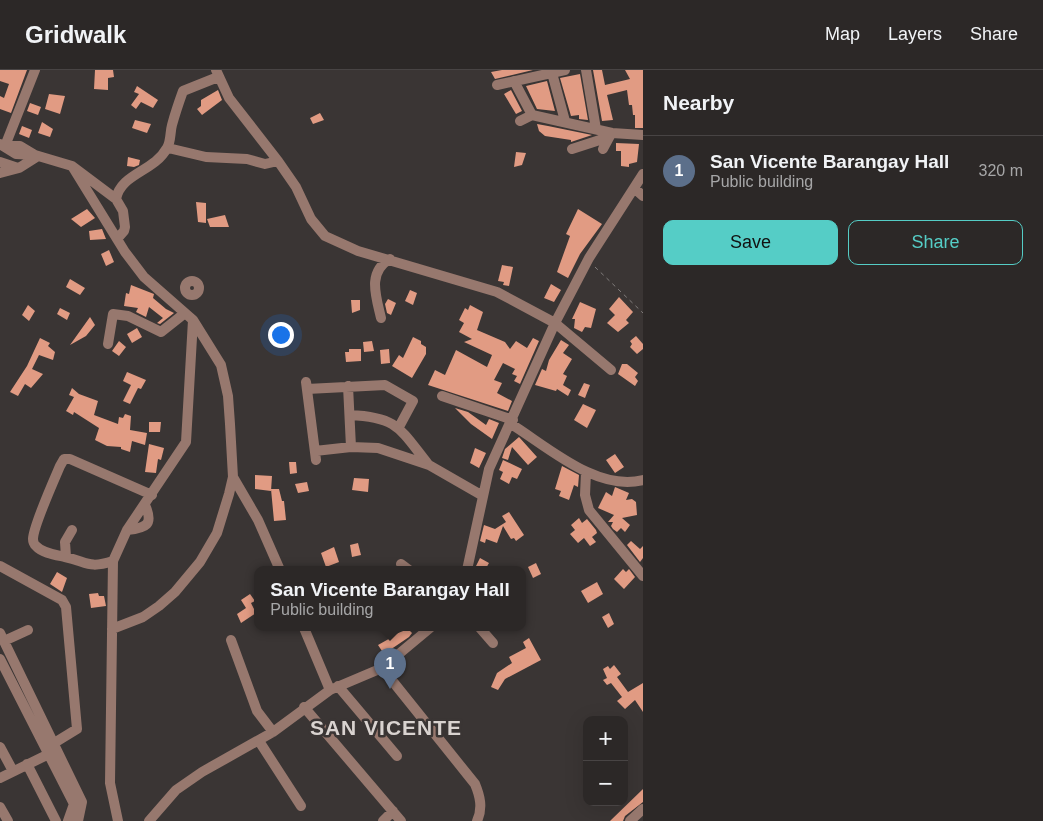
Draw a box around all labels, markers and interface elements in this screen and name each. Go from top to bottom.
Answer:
text: Gridwalk [25,21,126,48]
text: Map [825,24,860,44]
text: Layers [888,24,942,44]
text: Share [970,24,1018,44]
text: Nearby [663,91,734,114]
text: San Vicente Barangay Hall [710,151,949,172]
text: 1 [675,162,683,179]
text: 320 m [979,162,1023,179]
text: Public building [710,173,813,190]
button: Save [663,220,838,265]
button: Share [848,220,1023,265]
your location [268,322,294,348]
popup [254,566,526,631]
text: San Vicente Barangay Hall [270,579,510,600]
text: Public building [270,601,374,618]
pin: 1 [374,648,406,689]
district label: SAN VICENTE [310,716,462,739]
map controls [583,716,628,806]
button: + [583,716,628,761]
button: − [583,761,628,806]

